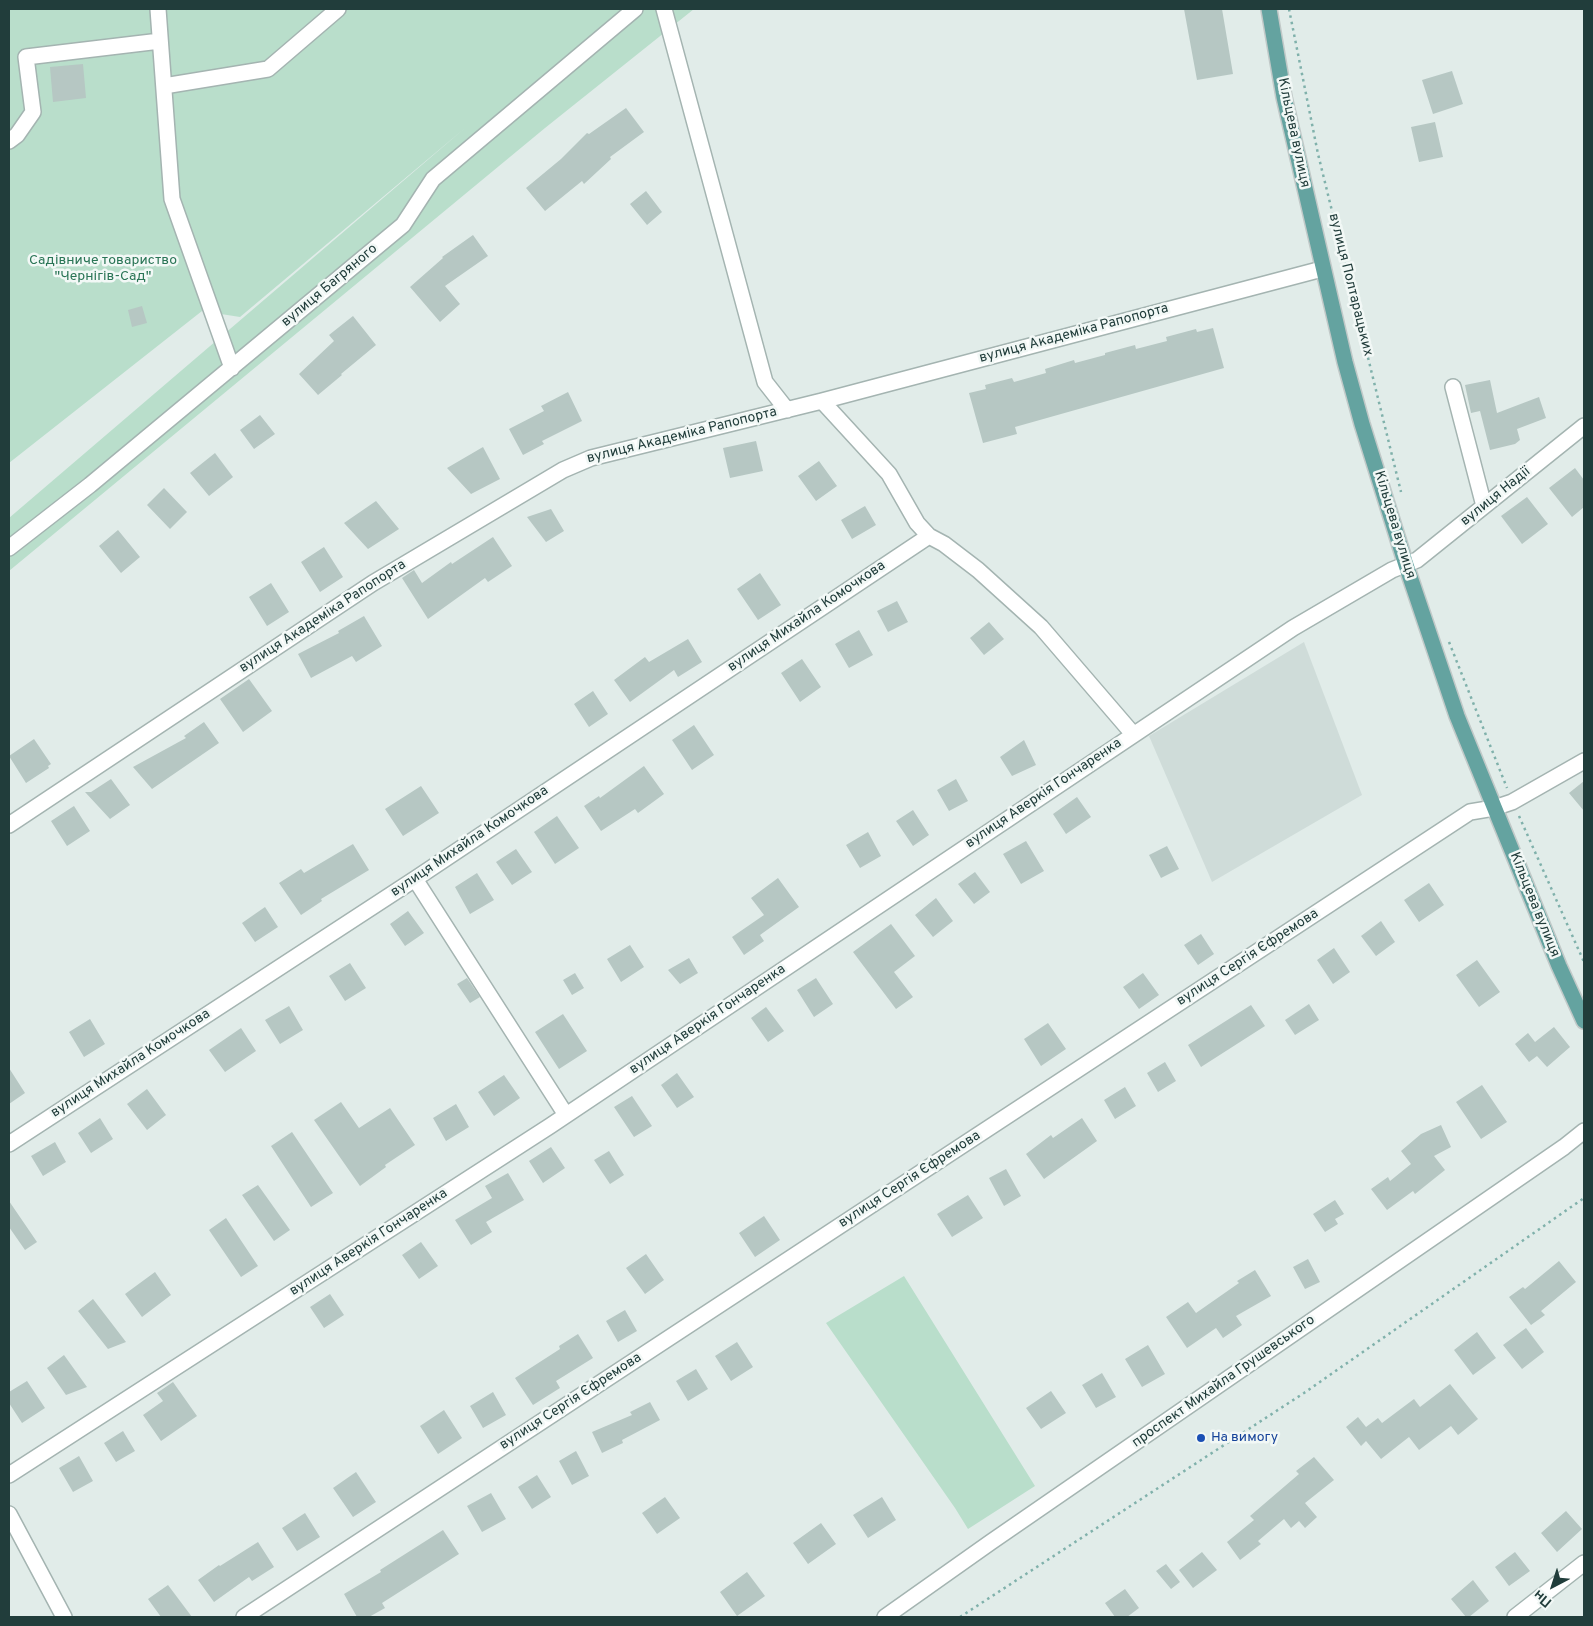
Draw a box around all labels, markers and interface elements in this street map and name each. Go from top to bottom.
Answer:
street label: Кільцева вулиця [1273,77,1313,189]
street label: вулиця Полтарацьких [1324,212,1376,358]
street label: вулиця Багряного [279,241,381,331]
park label: Садівниче товариство "Чернігів-Сад" [29,253,177,286]
street label: вулиця Академіка Рапопорта [978,301,1170,367]
street label: вулиця Академіка Рапопорта [585,404,779,468]
street label: вулиця Надії [1458,464,1534,530]
street label: Кільцева вулиця [1370,469,1418,581]
street label: вулиця Академіка Рапопорта [237,557,409,677]
street label: вулиця Михайла Комочкова [725,558,889,676]
street label: вулиця Аверкія Гончаренка [963,735,1125,853]
street label: вулиця Михайла Комочкова [388,783,552,901]
street label: Кільцева вулиця [1505,850,1563,960]
street label: вулиця Сергія Єфремова [1174,906,1322,1010]
street label: вулиця Аверкія Гончаренка [627,961,789,1079]
street label: вулиця Михайла Комочкова [48,1006,214,1122]
street label: вулиця Сергія Єфремова [836,1128,984,1232]
street label: вулиця Аверкія Гончаренка [287,1186,451,1300]
street label: проспект Михайла Грушевського [1129,1312,1319,1452]
street label: вулиця Сергія Єфремова [497,1350,645,1454]
place label: На вимогу [1211,1430,1278,1446]
marker: На вимогу [1195,1432,1207,1444]
north arrow [1528,1561,1578,1611]
text: Пн [1530,1585,1556,1610]

